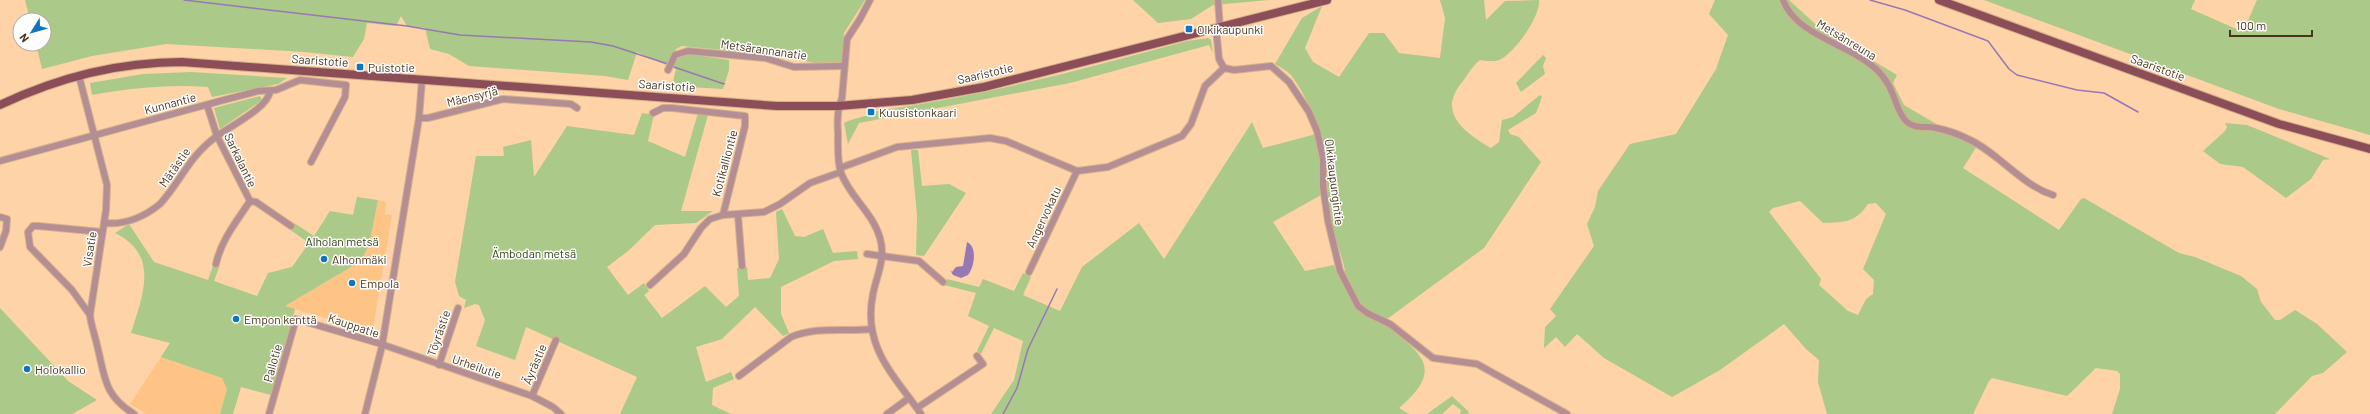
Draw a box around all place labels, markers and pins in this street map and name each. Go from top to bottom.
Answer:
place label: Olkikaupunki [1197,22,1263,36]
marker: Olkikaupunki [1184,24,1194,34]
place label: Puistotie [368,60,415,74]
marker: Puistotie [355,62,365,72]
place label: Kuusistonkaari [879,105,957,119]
marker: Kuusistonkaari [866,107,876,117]
place label: Alhonmäki [332,252,387,266]
marker: Alhonmäki [319,254,329,264]
place label: Empola [360,276,399,290]
marker: Empola [347,278,357,288]
place label: Empon kenttä [244,312,317,326]
marker: Empon kenttä [231,314,241,324]
place label: Holokallio [35,362,86,376]
marker: Holokallio [22,364,32,374]

